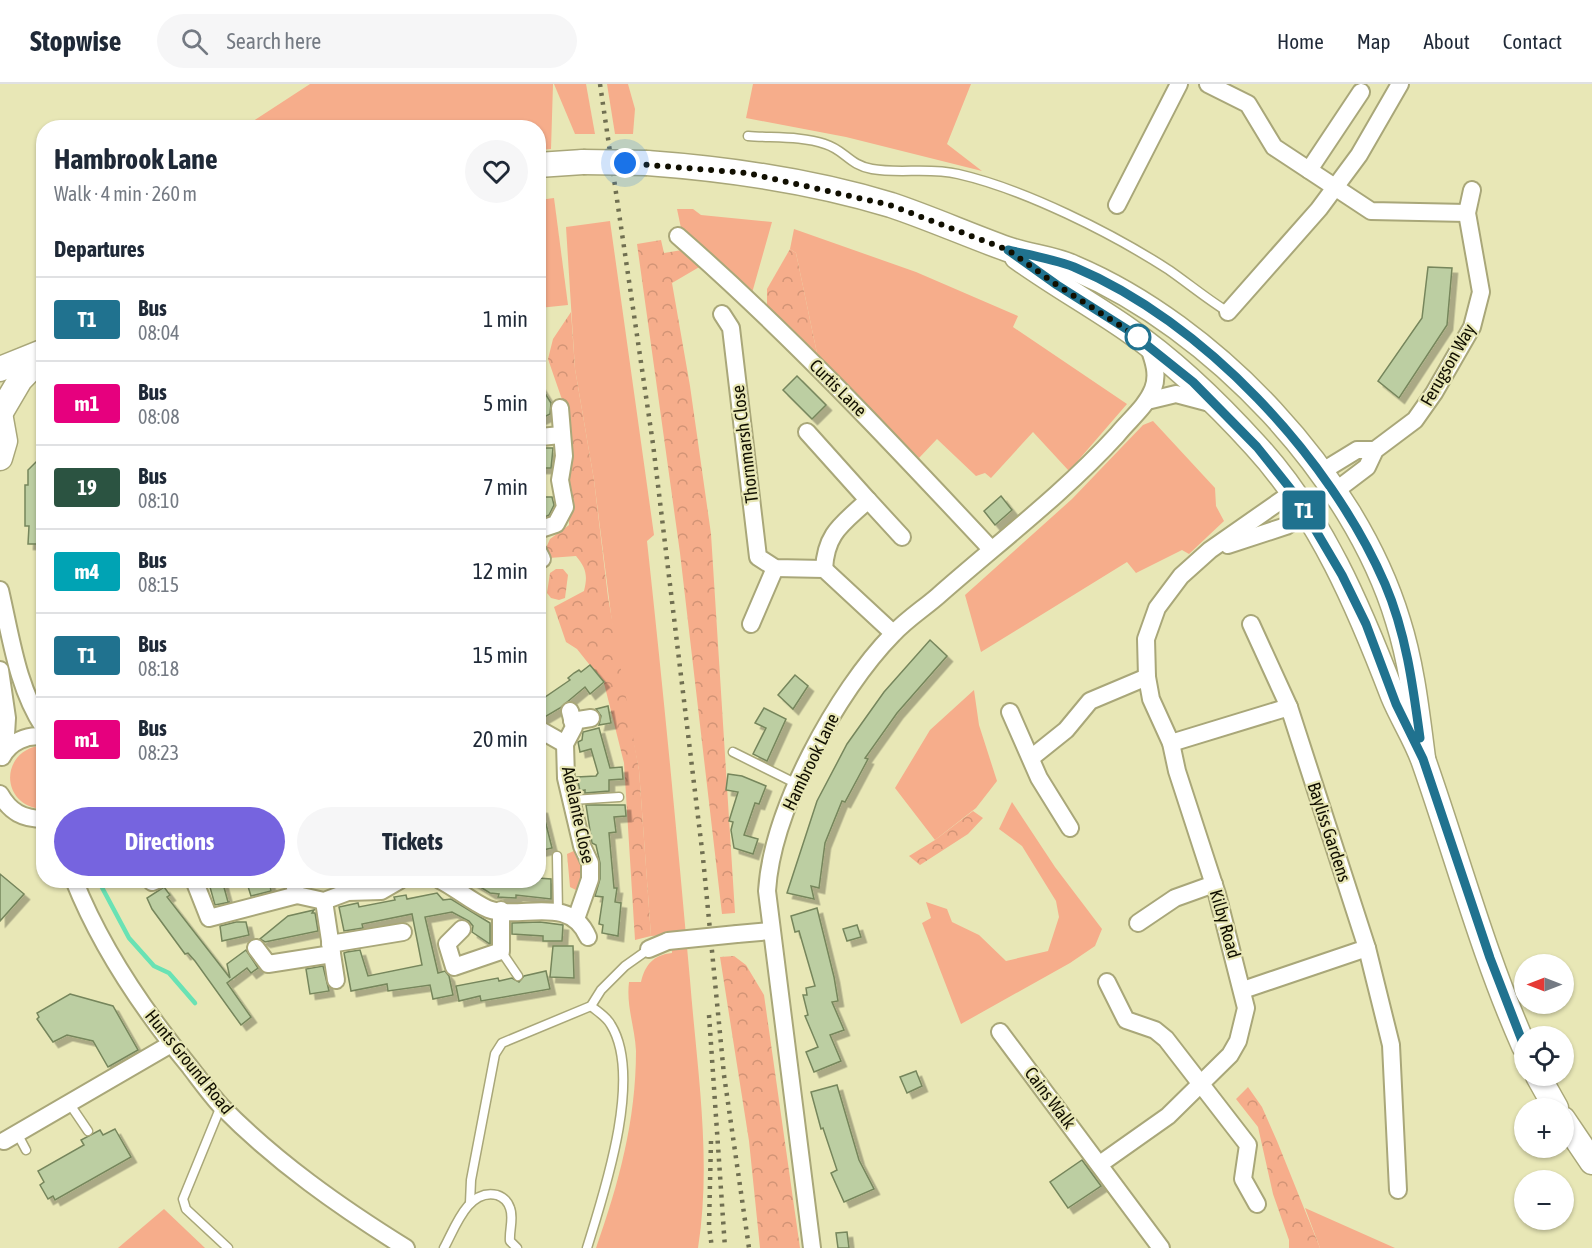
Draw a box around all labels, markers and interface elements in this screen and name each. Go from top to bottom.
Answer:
search box [157,14,577,68]
text: Stopwise [30,25,121,57]
icon: search [178,25,211,58]
text: Search here [226,28,321,54]
text: Home [1277,29,1324,53]
text: Map [1357,29,1391,53]
text: About [1424,29,1470,53]
text: Contact [1503,29,1562,53]
button: heart [465,140,528,203]
text: Hambrook Lane [54,143,218,175]
your location [610,148,640,178]
text: Walk · 4 min · 260 m [54,182,197,205]
text: Departures [54,236,144,262]
text: Bus [138,295,167,321]
text: 1 min [483,306,528,332]
text: T1 [77,307,97,331]
street label: Ferugson Way [1416,320,1479,409]
text: 08:04 [138,321,180,344]
unlabelled marker [1125,324,1151,350]
street label: Curtis Lane [805,355,871,421]
text: Bus [138,379,167,405]
street label: Thornmarsh Close [727,384,762,504]
text: 5 min [483,390,528,416]
text: m1 [75,391,100,415]
text: 08:08 [138,405,180,428]
text: Bus [138,463,167,489]
text: 7 min [483,474,528,500]
text: 19 [77,475,97,499]
text: 08:10 [138,489,179,512]
line badge: T1 [1277,490,1331,530]
text: T1 [1294,498,1314,522]
text: Bus [138,547,167,573]
text: 12 min [473,558,528,584]
text: m4 [75,559,100,583]
text: 08:15 [138,573,179,596]
text: Bus [138,631,167,657]
text: 15 min [473,642,528,668]
text: T1 [77,643,97,667]
text: 08:18 [138,657,179,680]
street label: Hambrook Lane [778,710,843,814]
text: Bus [138,715,167,741]
text: 20 min [473,726,528,752]
text: m1 [75,727,100,751]
text: 08:23 [138,741,179,764]
street label: Adelante Close [558,764,599,865]
street label: Bayliss Gardens [1304,779,1355,884]
button: Directions [54,807,285,876]
button: Tickets [297,807,528,876]
street label: Kilby Road [1206,887,1245,961]
north arrow [1514,954,1574,1014]
map controls [1514,954,1574,1230]
street label: Hunts Ground Road [141,1005,238,1118]
button: locate [1514,1026,1574,1086]
street label: Cains Walk [1020,1063,1080,1133]
button: + [1514,1098,1574,1158]
button: − [1514,1170,1574,1230]

